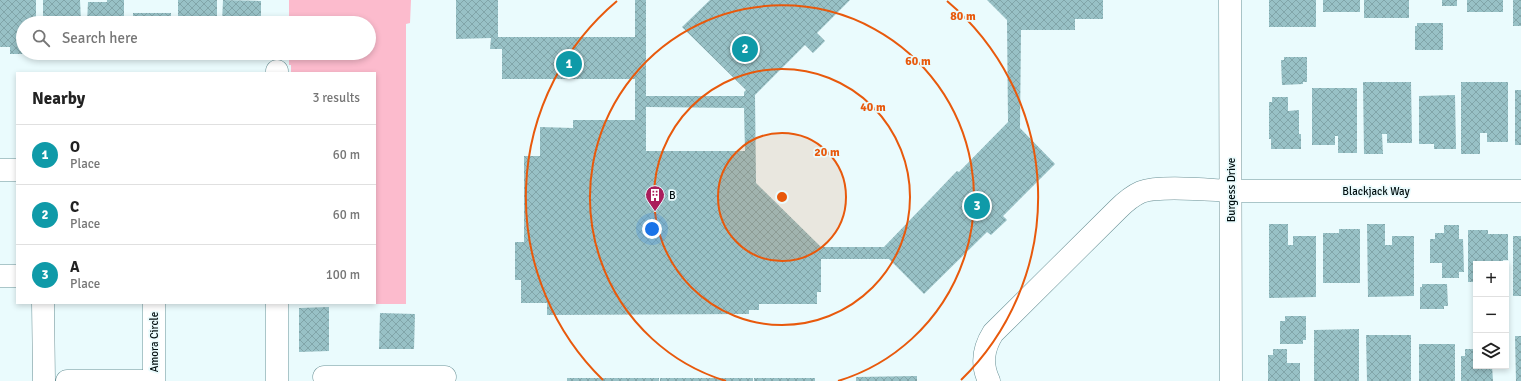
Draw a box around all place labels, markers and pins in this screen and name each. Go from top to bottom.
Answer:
pin: 2 [732,34,758,64]
pin: 1 [556,49,582,79]
building icon: B [644,184,666,212]
place label: B [669,189,676,202]
centre of rings [775,190,789,204]
pin: 3 [964,191,990,221]

